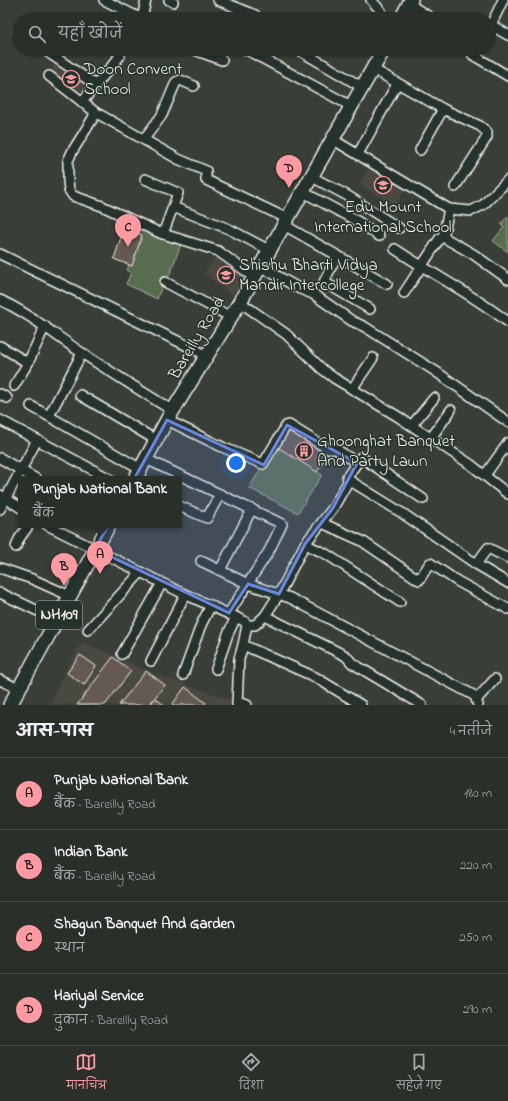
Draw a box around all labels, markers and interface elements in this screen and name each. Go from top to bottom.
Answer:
search box [12,12,496,56]
icon: search [26,23,48,45]
text: यहाँ खोजें [58,23,122,45]
place label: Doon Convent School [83,57,182,102]
school or university icon: Doon Convent School [61,69,81,89]
pin: D [276,155,302,188]
school or university icon: Edu Mount International School [373,175,393,195]
place label: Edu Mount International School [314,195,452,240]
pin: C [115,214,141,247]
place label: Shishu Bharti Vidya Mandir Intercollege [239,253,378,300]
school or university icon: Shishu Bharti Vidya Mandir Intercollege [216,265,236,285]
street label: Bareilly Road [162,291,233,386]
place label: Ghoonghat Banquet And Party Lawn [317,429,455,475]
building icon: Ghoonghat Banquet And Party Lawn [294,441,314,461]
your location [226,453,246,473]
popup [18,476,182,528]
text: Punjab National Bank [33,478,167,500]
text: बैंक [33,504,54,523]
pin: A [87,541,113,574]
pin: B [51,553,77,586]
road number: NH109 [36,601,82,629]
text: आस-पास [16,719,93,744]
text: 4 नतीजे [450,722,492,741]
text: Punjab National Bank [54,769,188,791]
text: A [25,784,33,803]
text: 180 m [464,784,492,803]
text: बैंक · Bareilly Road [54,795,156,814]
text: Indian Bank [54,841,127,863]
text: B [25,856,33,875]
text: 220 m [460,856,492,875]
text: बैंक · Bareilly Road [54,867,156,886]
text: Shagun Banquet And Garden [54,913,235,935]
text: C [25,928,33,947]
text: 250 m [459,928,492,947]
text: स्थान [54,939,85,958]
text: Hariyal Service [54,985,144,1007]
text: D [24,1000,34,1019]
text: 290 m [463,1000,492,1019]
text: दुकान · Bareilly Road [54,1011,168,1030]
tab: मानचित्र [66,1051,107,1097]
tab: दिशा [239,1051,264,1097]
tab: सहेजे गए [396,1051,442,1097]

